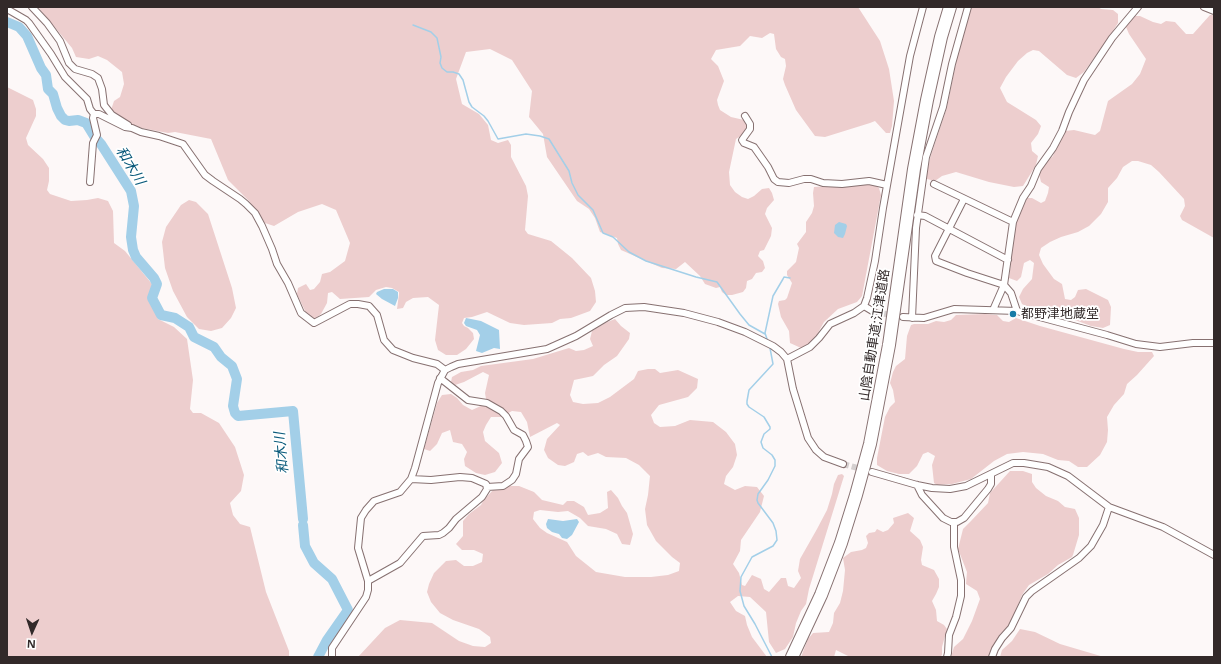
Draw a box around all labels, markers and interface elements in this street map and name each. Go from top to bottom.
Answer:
water label: 和木川 [112,144,148,188]
street label: 山陰自動車道;江津道路 [857,268,893,402]
place label: 都野津地蔵堂 [1021,306,1099,322]
marker: 都野津地蔵堂 [1008,309,1018,319]
water label: 和木川 [272,431,292,475]
north arrow [12,612,52,652]
text: N [26,637,36,652]

